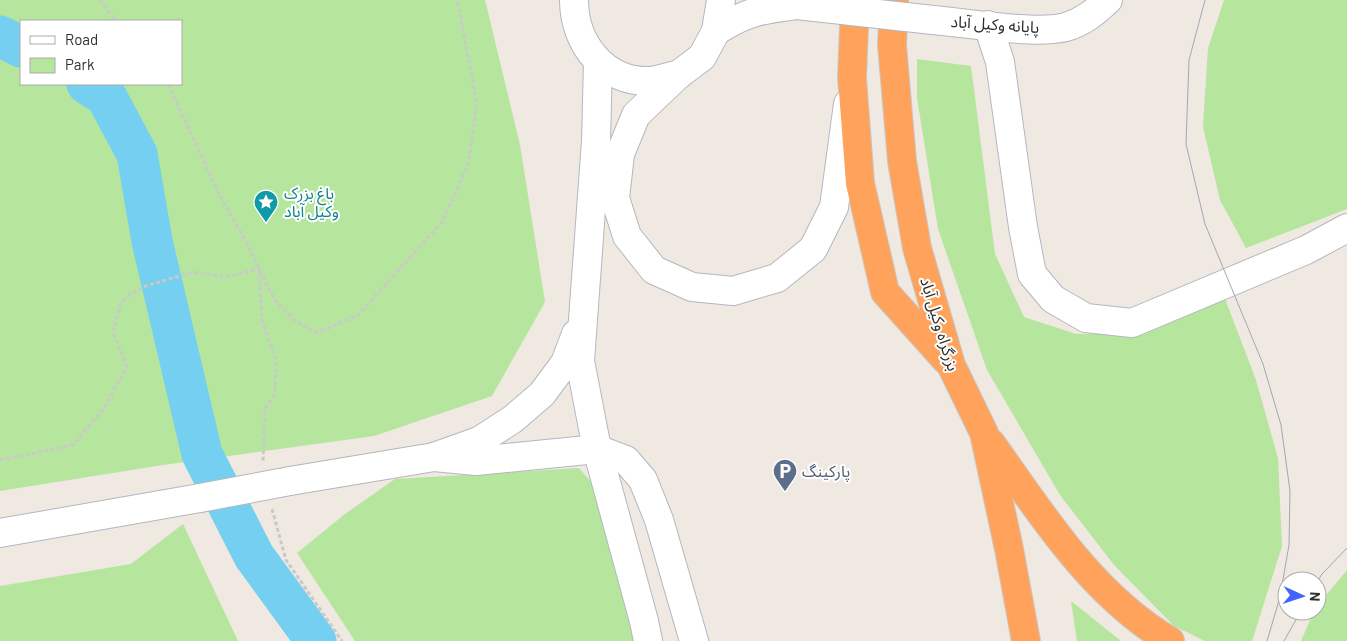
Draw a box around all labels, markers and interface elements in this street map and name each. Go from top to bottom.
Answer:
street label: پایانه وکیل آباد [950,11,1040,38]
legend [20,20,182,85]
text: Road [65,30,98,48]
text: Park [65,55,95,73]
place label: باغ بزرک وکیل آباد [284,183,339,221]
place icon: باغ بزرک وکیل آباد [253,189,279,223]
street label: بزرگراه وکیل آباد [916,275,964,373]
parking icon: پارکینگ [772,458,798,492]
place label: پارکینگ [802,461,850,482]
north arrow [1277,571,1327,621]
text: N [1307,592,1324,602]

